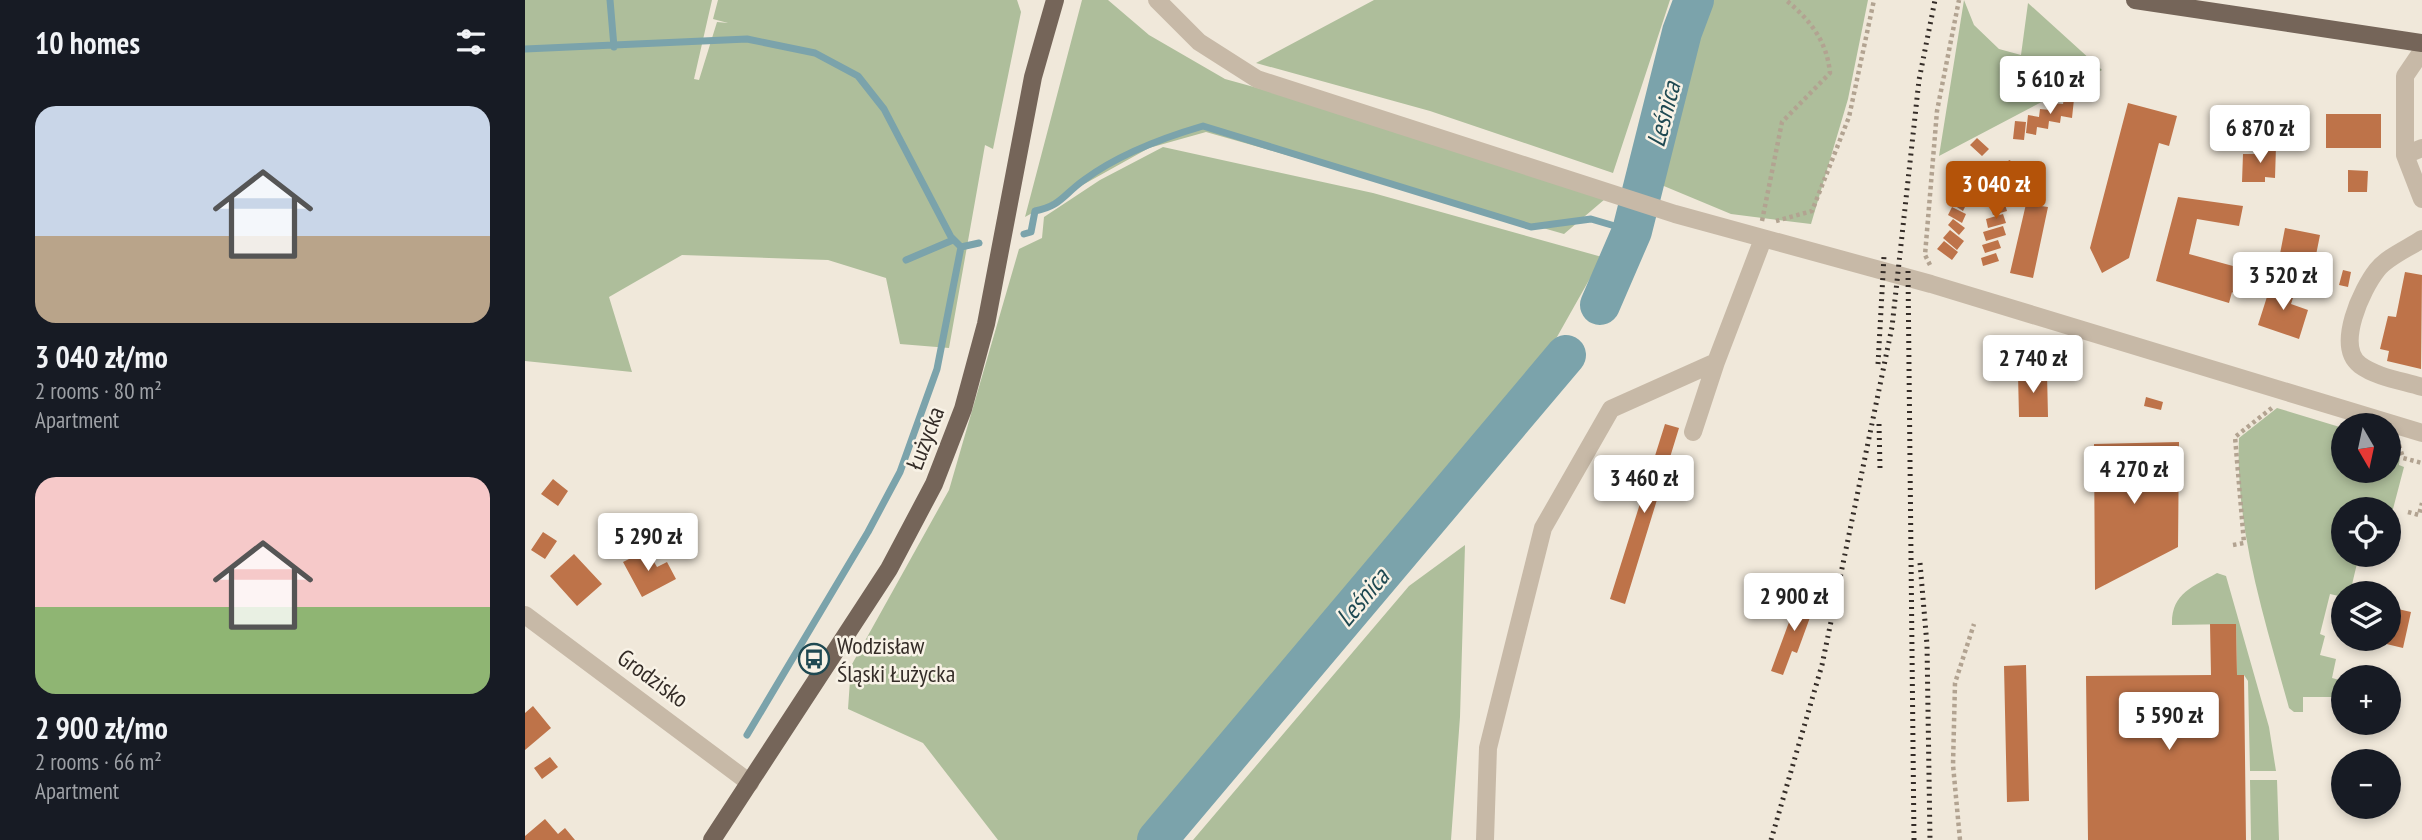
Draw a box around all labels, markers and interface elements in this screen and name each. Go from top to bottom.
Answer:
text: 10 homes [35,23,140,62]
icon: filters [452,23,490,61]
pin: 5 610 zł [1978,57,2122,116]
text: 5 610 zł [2016,64,2084,93]
water label: Leśnica [1639,76,1688,150]
pin: 6 870 zł [2188,106,2332,165]
text: 6 870 zł [2226,113,2294,142]
icon: home [200,151,326,277]
pin: 3 040 zł [1924,162,2068,221]
text: 3 040 zł [1962,169,2030,198]
pin: 3 520 zł [2211,252,2355,312]
text: 3 520 zł [2249,260,2317,289]
pin: 2 740 zł [1961,336,2105,395]
text: 3 040 zł/mo [35,337,168,376]
text: 2 740 zł [1999,343,2067,372]
text: 2 rooms · 80 m² [35,376,162,405]
street label: Łużycka [899,402,951,474]
text: Apartment [35,405,119,434]
north arrow [2331,413,2401,483]
map controls [2331,413,2401,819]
pin: 4 270 zł [2062,447,2206,506]
text: 4 270 zł [2100,454,2168,483]
pin: 3 460 zł [1572,456,1716,515]
text: 3 460 zł [1610,463,1678,492]
button: locate [2331,497,2401,567]
pin: 5 290 zł [576,514,720,573]
text: 5 290 zł [614,521,682,550]
icon: home [200,522,326,648]
water label: Leśnica [1328,560,1397,633]
pin: 2 900 zł [1722,574,1866,633]
text: 2 900 zł [1760,581,1828,610]
button: layers [2331,581,2401,651]
place label: Wodzisław Śląski Łużycka [837,630,955,689]
street label: Grodzisko [611,642,695,714]
bus stop icon: Wodzisław Śląski Łużycka [797,642,831,676]
button: + [2331,665,2401,735]
pin: 5 590 zł [2097,692,2241,752]
text: 5 590 zł [2135,700,2203,729]
text: 2 900 zł/mo [35,708,168,747]
text: 2 rooms · 66 m² [35,747,162,776]
button: − [2331,749,2401,819]
text: Apartment [35,776,119,805]

